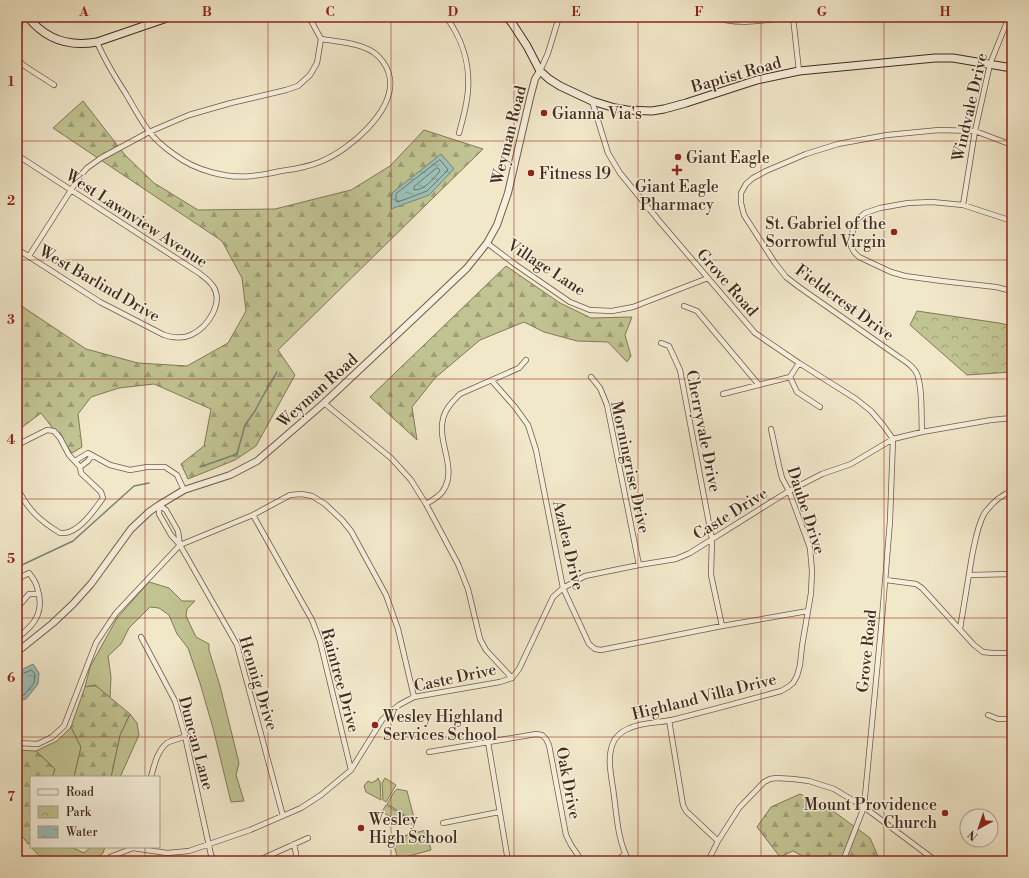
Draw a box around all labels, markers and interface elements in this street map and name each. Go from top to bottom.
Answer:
text: A [78,4,89,20]
text: B [202,4,212,20]
text: C [325,4,335,20]
text: D [448,4,458,20]
text: E [571,4,581,20]
text: F [694,4,704,20]
text: G [817,4,828,20]
text: H [940,4,951,20]
street label: Windvale Drive [948,51,992,164]
street label: Baptist Road [688,53,784,98]
text: 1 [8,74,15,90]
street label: Weyman Road [487,84,531,188]
place label: Gianna Via's [552,104,642,124]
marker: Gianna Via's [539,108,549,118]
place label: Giant Eagle [686,148,770,168]
marker: Giant Eagle [673,152,683,162]
place label: Fitness 19 [539,164,611,184]
street label: West Lawnview Avenue [61,165,211,272]
marker: Giant Eagle Pharmacy [672,165,682,175]
marker: Fitness 19 [526,168,536,178]
place label: Giant Eagle Pharmacy [635,177,719,215]
text: 2 [7,193,15,209]
place label: St. Gabriel of the Sorrowful Virgin [765,214,886,252]
marker: St. Gabriel of the Sorrowful Virgin [889,227,899,237]
street label: Village Lane [503,235,589,301]
street label: West Barlind Drive [35,241,164,327]
street label: Grove Road [692,245,762,321]
street label: Fieldcrest Drive [791,260,898,345]
text: 3 [7,312,15,328]
street label: Weyman Road [273,349,362,433]
street label: Cherryvale Drive [681,368,725,494]
street label: Morningrise Drive [606,399,654,535]
text: 4 [7,432,16,448]
street label: Daube Drive [782,464,830,557]
street label: Caste Drive [690,483,771,545]
street label: Azalea Drive [548,497,588,592]
text: 5 [7,551,15,567]
street label: Grove Road [853,609,881,694]
street label: Raintree Drive [317,626,364,735]
street label: Hennig Drive [234,634,282,733]
street label: Caste Drive [412,659,498,696]
street label: Highland Villa Drive [630,669,779,725]
text: 6 [7,670,15,686]
street label: Duncan Lane [174,694,218,792]
place label: Wesley Highland Services School [382,707,503,745]
marker: Wesley Highland Services School [370,720,380,730]
street label: Oak Drive [551,745,585,821]
legend [30,776,160,848]
text: Road [66,785,94,800]
text: 7 [7,789,15,805]
place label: Mount Providence Church [804,795,937,833]
text: Park [66,805,92,820]
marker: Mount Providence Church [940,808,950,818]
north arrow [959,808,999,848]
place label: Wesley High School [368,810,458,848]
marker: Wesley High School [356,823,366,833]
text: Water [65,825,98,840]
text: N [965,827,981,843]

